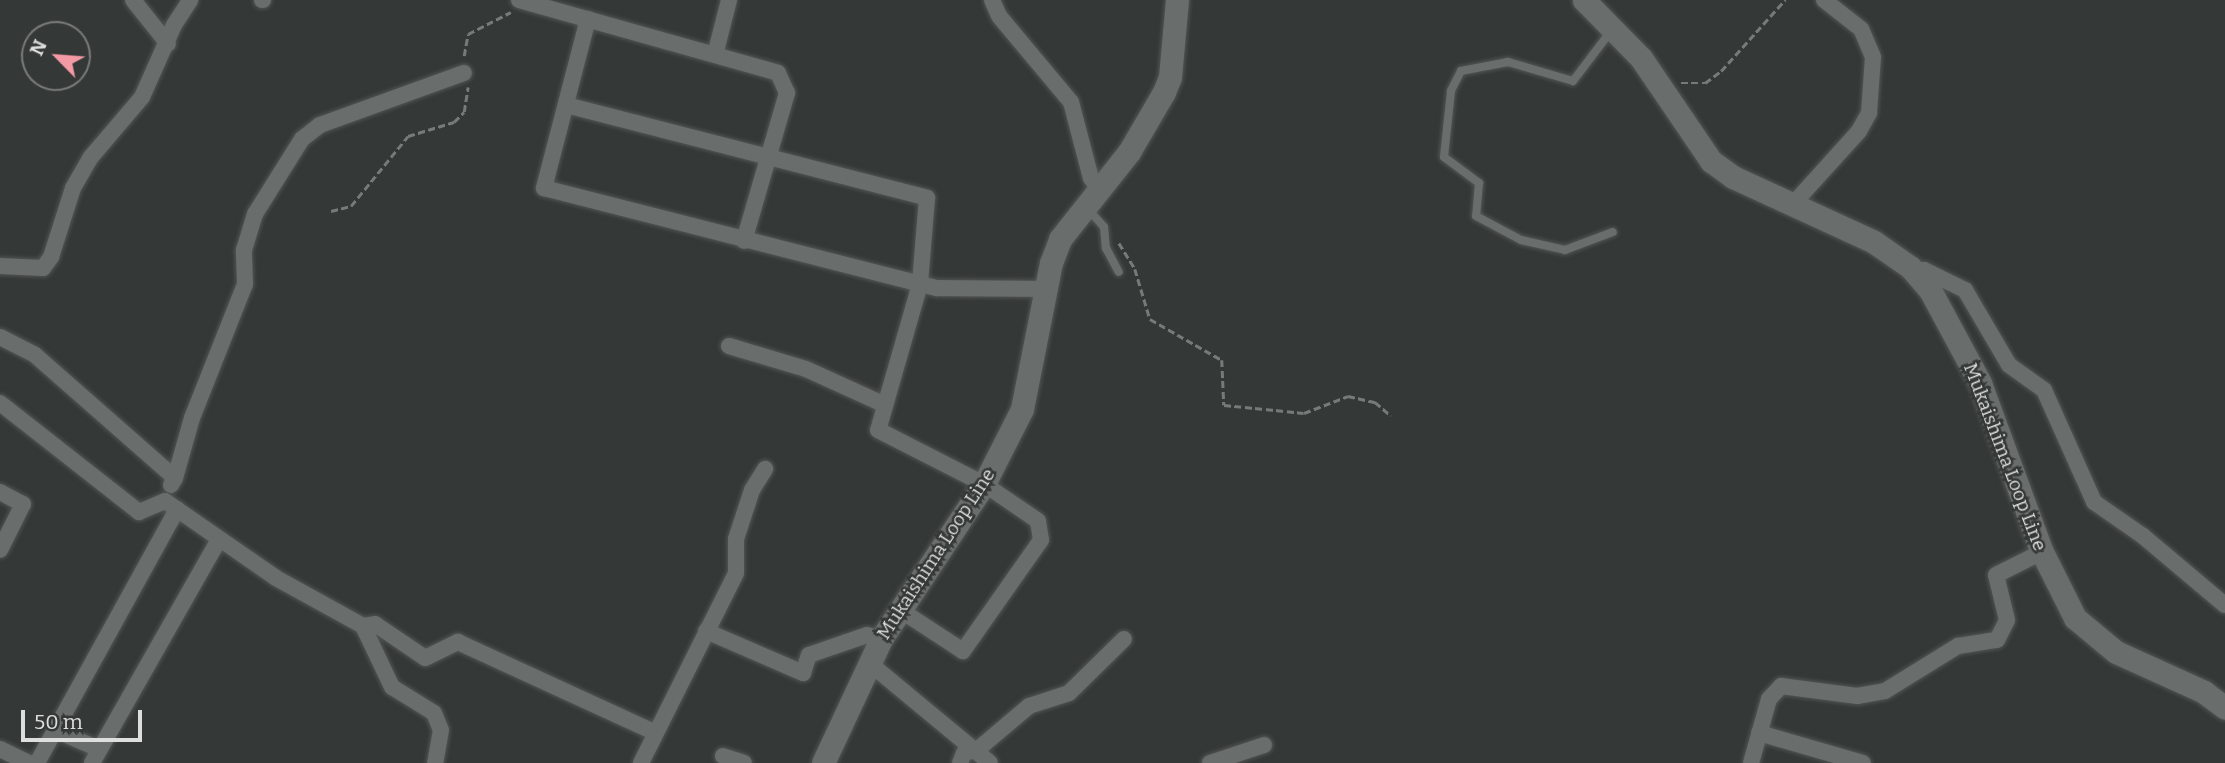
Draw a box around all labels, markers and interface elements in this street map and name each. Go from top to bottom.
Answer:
north arrow [21,21,91,91]
text: N [25,36,52,59]
street label: Mukaishima Loop Line [1959,360,2051,554]
street label: Mukaishima Loop Line [872,464,1000,644]
scale bar [24,696,145,740]
text: 50 m [34,709,83,735]

